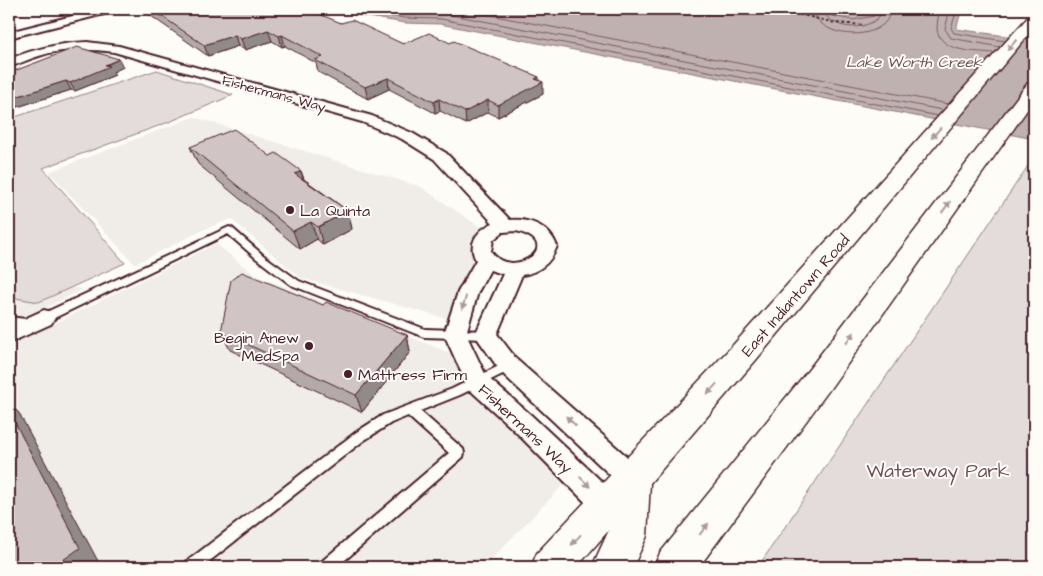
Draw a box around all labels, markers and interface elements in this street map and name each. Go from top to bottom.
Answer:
one-way arrow [1007,39,1018,51]
water label: Lake Worth Creek [846,52,983,73]
street label: Fishermans Way [220,70,328,118]
one-way arrow [930,127,942,139]
place label: La Quinta [300,200,370,222]
one-way arrow [941,200,951,214]
marker: La Quinta [284,204,296,216]
street label: East Indiantown Road [737,230,855,361]
one-way arrow [460,296,468,311]
place label: Begin Anew MedSpa [214,327,299,367]
one-way arrow [844,332,855,345]
marker: Begin Anew MedSpa [303,340,315,352]
place label: Mattress Firm [358,364,468,386]
marker: Mattress Firm [342,368,354,380]
street label: Fishermans Way [473,379,578,479]
one-way arrow [707,382,718,395]
one-way arrow [564,415,577,426]
park label: Waterway Park [867,458,1010,486]
one-way arrow [578,476,590,488]
one-way arrow [698,523,709,536]
one-way arrow [570,533,582,545]

